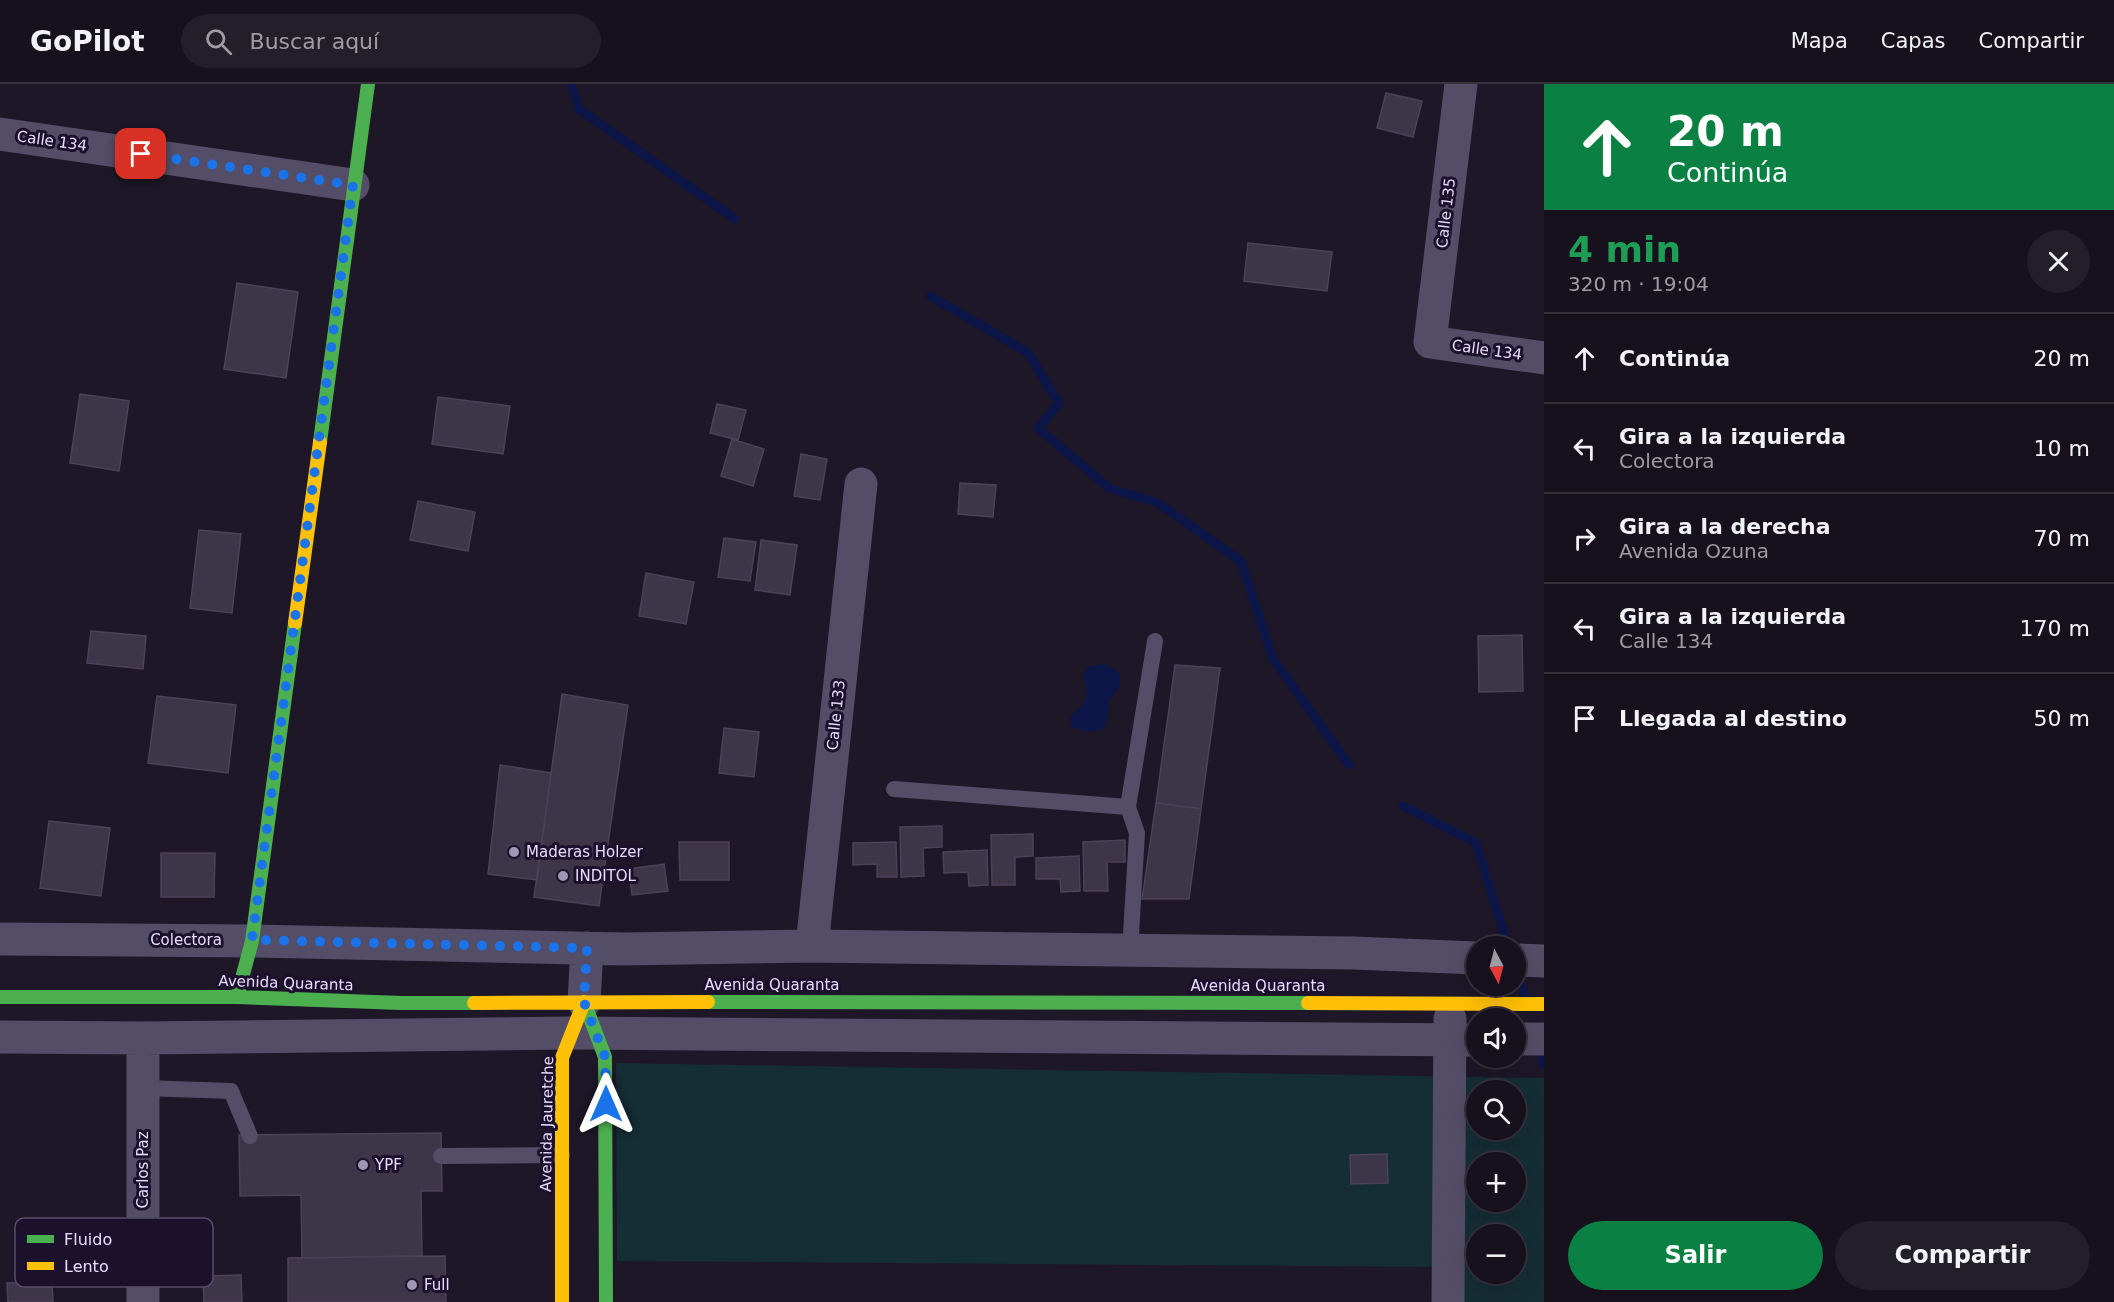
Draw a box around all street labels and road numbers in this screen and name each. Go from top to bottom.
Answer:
street label: Calle 134 [16,127,88,155]
street label: Calle 135 [1433,177,1459,249]
street label: Calle 134 [1451,336,1523,364]
street label: Calle 133 [823,679,849,751]
street label: Colectora [150,931,222,949]
street label: Avenida Quaranta [218,972,354,994]
street label: Avenida Quaranta [704,976,840,994]
street label: Avenida Quaranta [1190,977,1326,995]
street label: Avenida Jauretche [537,1056,557,1192]
street label: Carlos Paz [134,1131,152,1209]

